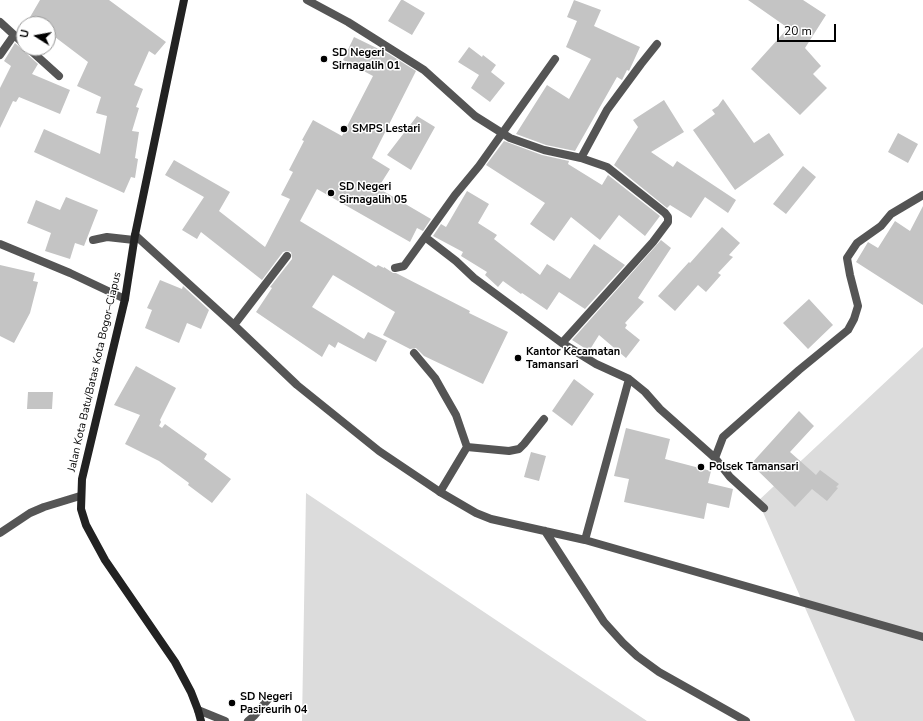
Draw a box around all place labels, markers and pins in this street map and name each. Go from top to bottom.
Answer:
place label: SD Negeri Sirnagalih 01 [332,46,400,72]
marker: SD Negeri Sirnagalih 01 [319,54,329,64]
place label: SMPS Lestari [352,122,420,136]
marker: SMPS Lestari [339,124,349,134]
place label: SD Negeri Sirnagalih 05 [339,180,407,206]
marker: SD Negeri Sirnagalih 05 [326,188,336,198]
place label: Kantor Kecamatan Tamansari [526,345,620,371]
marker: Kantor Kecamatan Tamansari [513,353,523,363]
place label: Polsek Tamansari [709,460,798,474]
marker: Polsek Tamansari [696,462,706,472]
place label: SD Negeri Pasireurih 04 [240,690,307,716]
marker: SD Negeri Pasireurih 04 [227,698,237,708]

